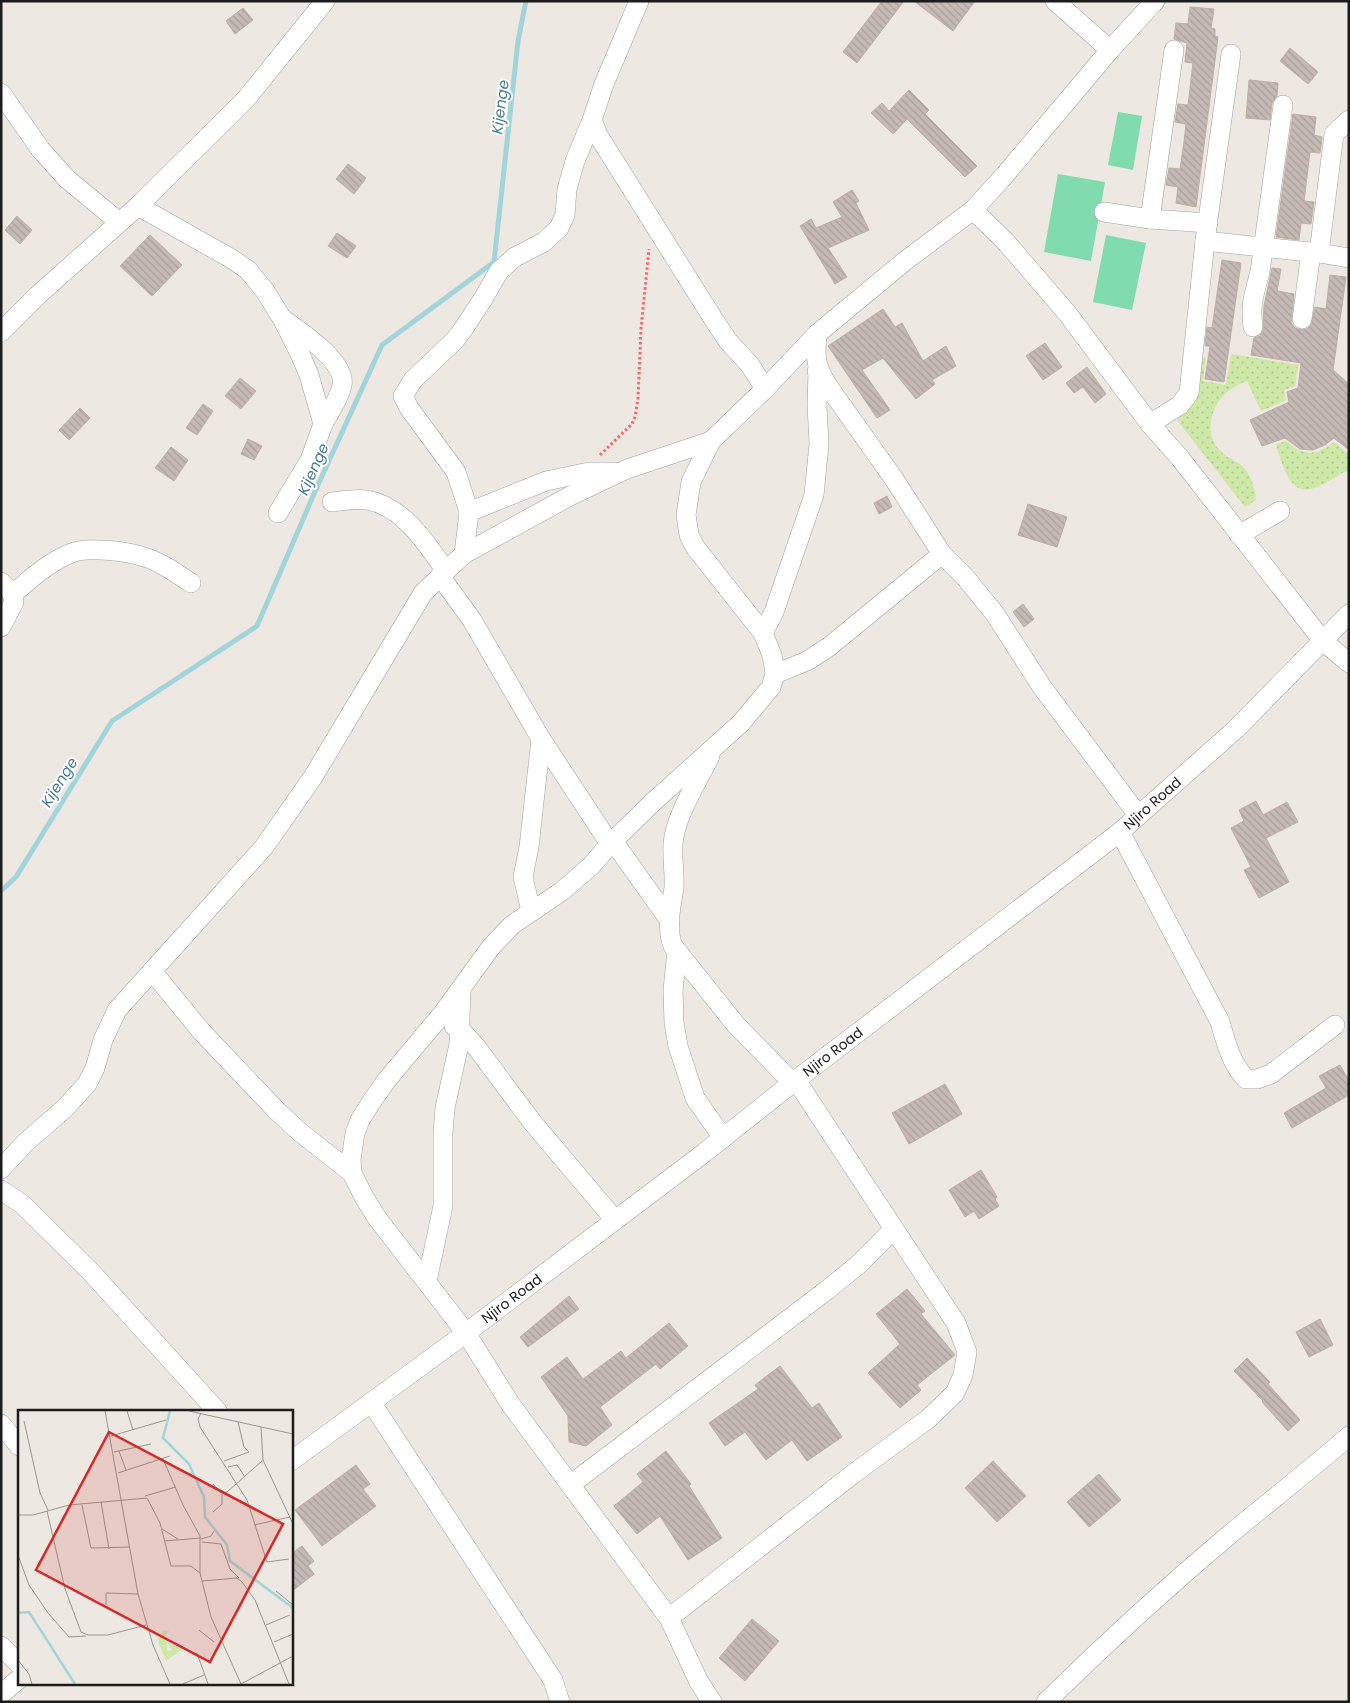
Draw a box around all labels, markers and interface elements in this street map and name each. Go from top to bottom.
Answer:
water label: Kijenge [486,79,514,135]
water label: Kijenge [292,440,334,498]
water label: Kijenge [36,753,82,811]
street label: Njiro Road [1119,772,1186,834]
street label: Njiro Road [798,1022,867,1081]
street label: Njiro Road [477,1269,546,1328]
inset map [18,1410,292,1686]

